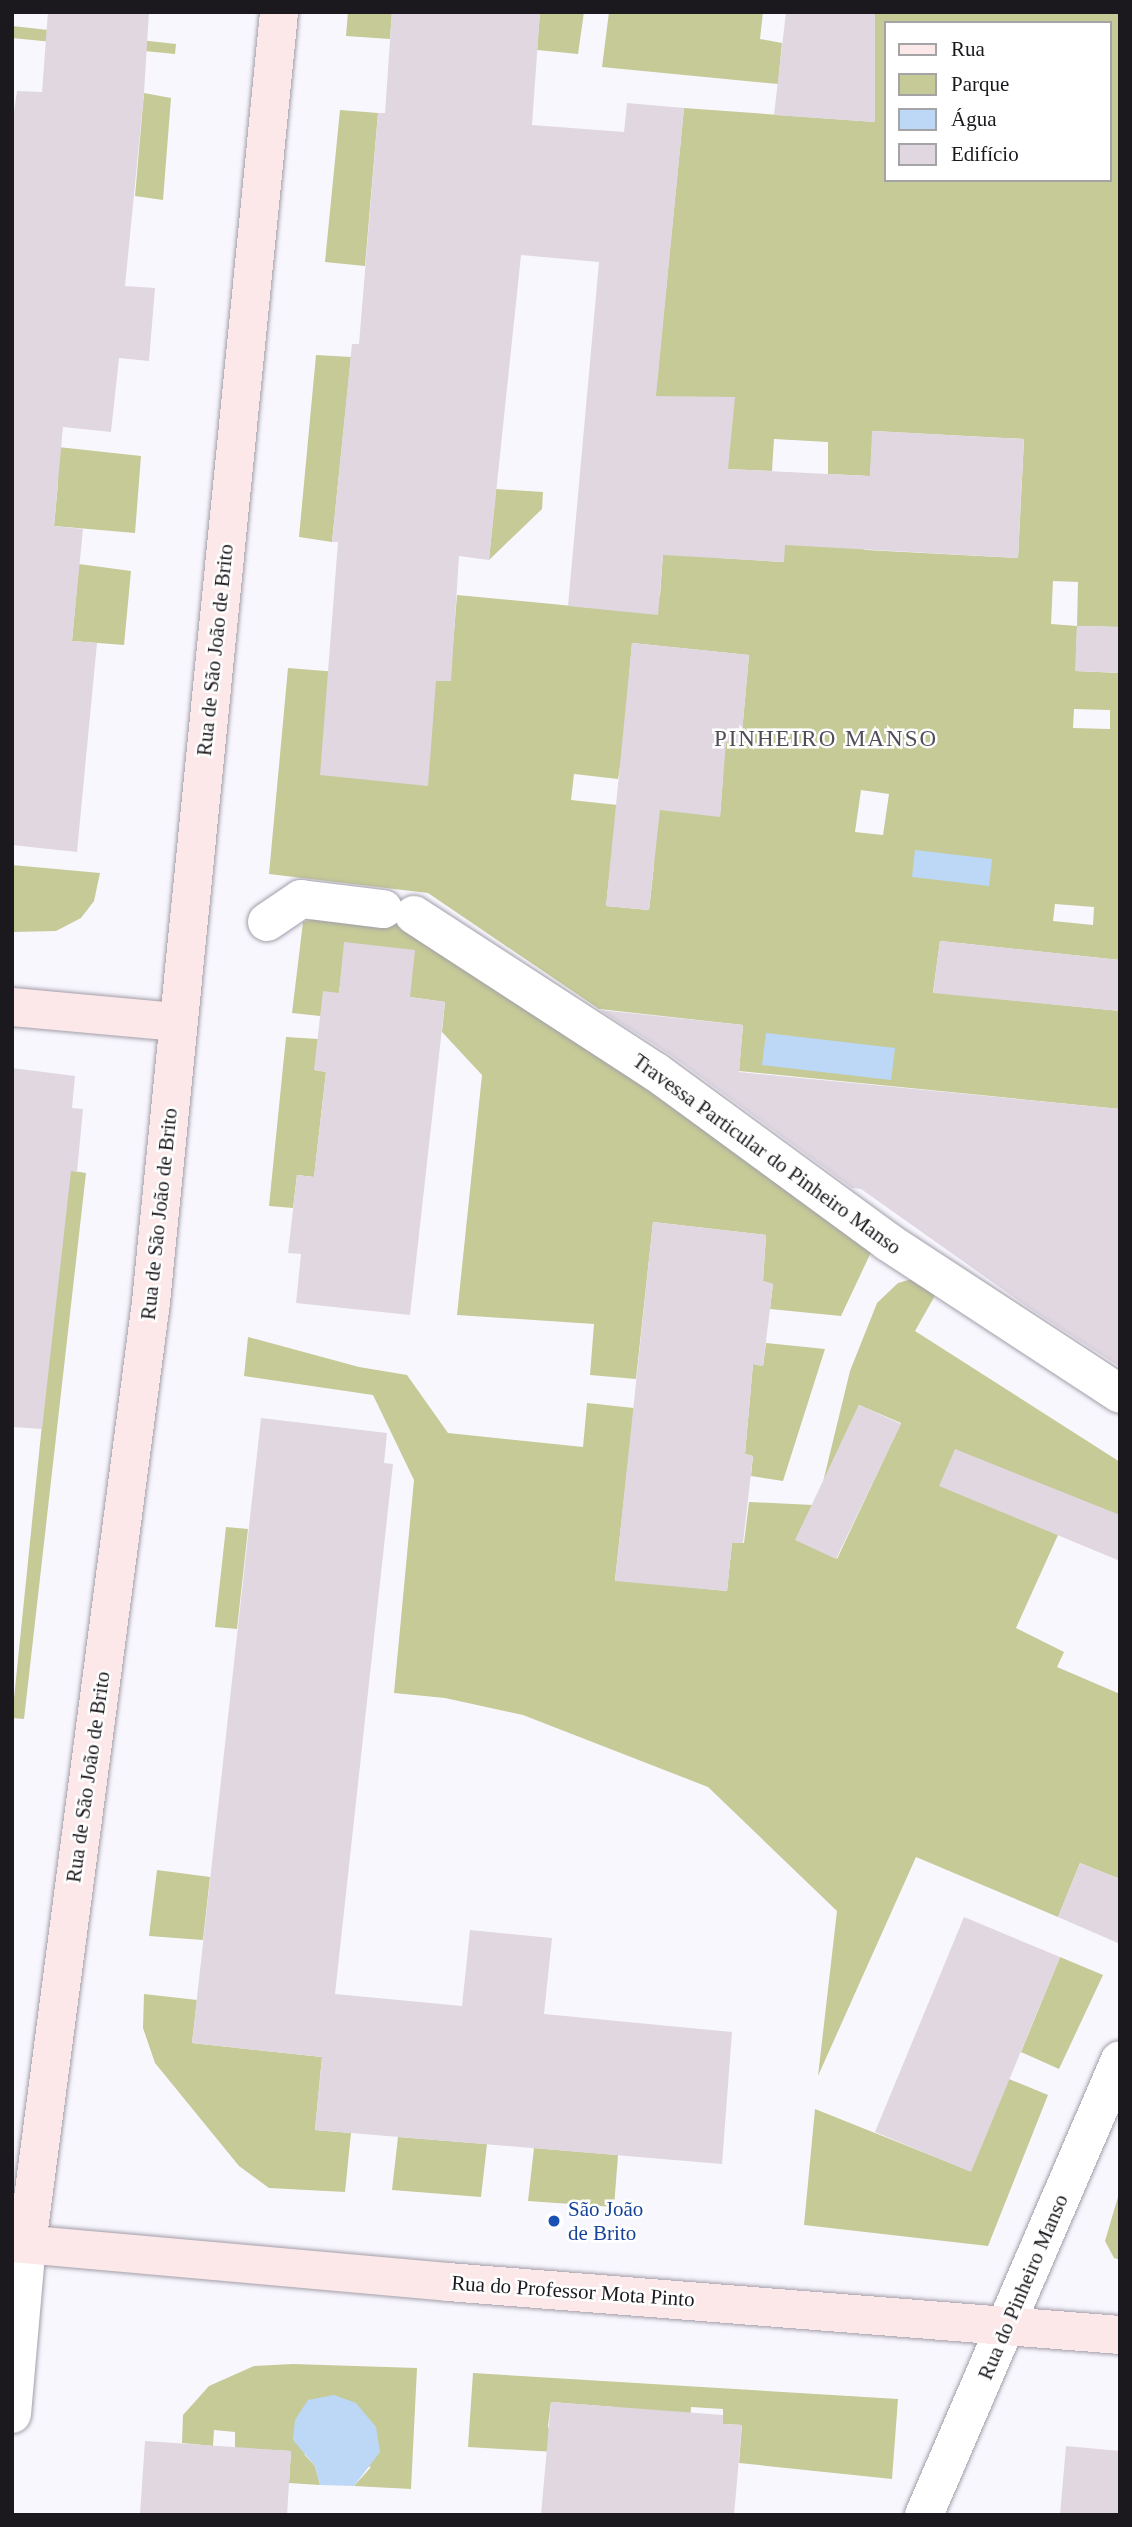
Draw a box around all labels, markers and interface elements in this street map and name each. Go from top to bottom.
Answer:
legend [884,21,1111,182]
text: Rua [951,37,985,61]
text: Parque [951,72,1009,96]
text: Água [951,107,997,131]
text: Edifício [951,142,1019,166]
street label: Rua de São João de Brito [191,543,239,757]
district label: PINHEIRO MANSO [716,725,936,753]
street label: Travessa Particular do Pinheiro Manso [628,1048,906,1260]
street label: Rua de São João de Brito [135,1107,183,1321]
street label: Rua de São João de Brito [61,1670,115,1884]
street label: Rua do Pinheiro Manso [973,2191,1073,2383]
place label: São João de Brito [568,2196,643,2246]
marker: São João de Brito [546,2213,562,2229]
street label: Rua do Professor Mota Pinto [451,2270,695,2312]

